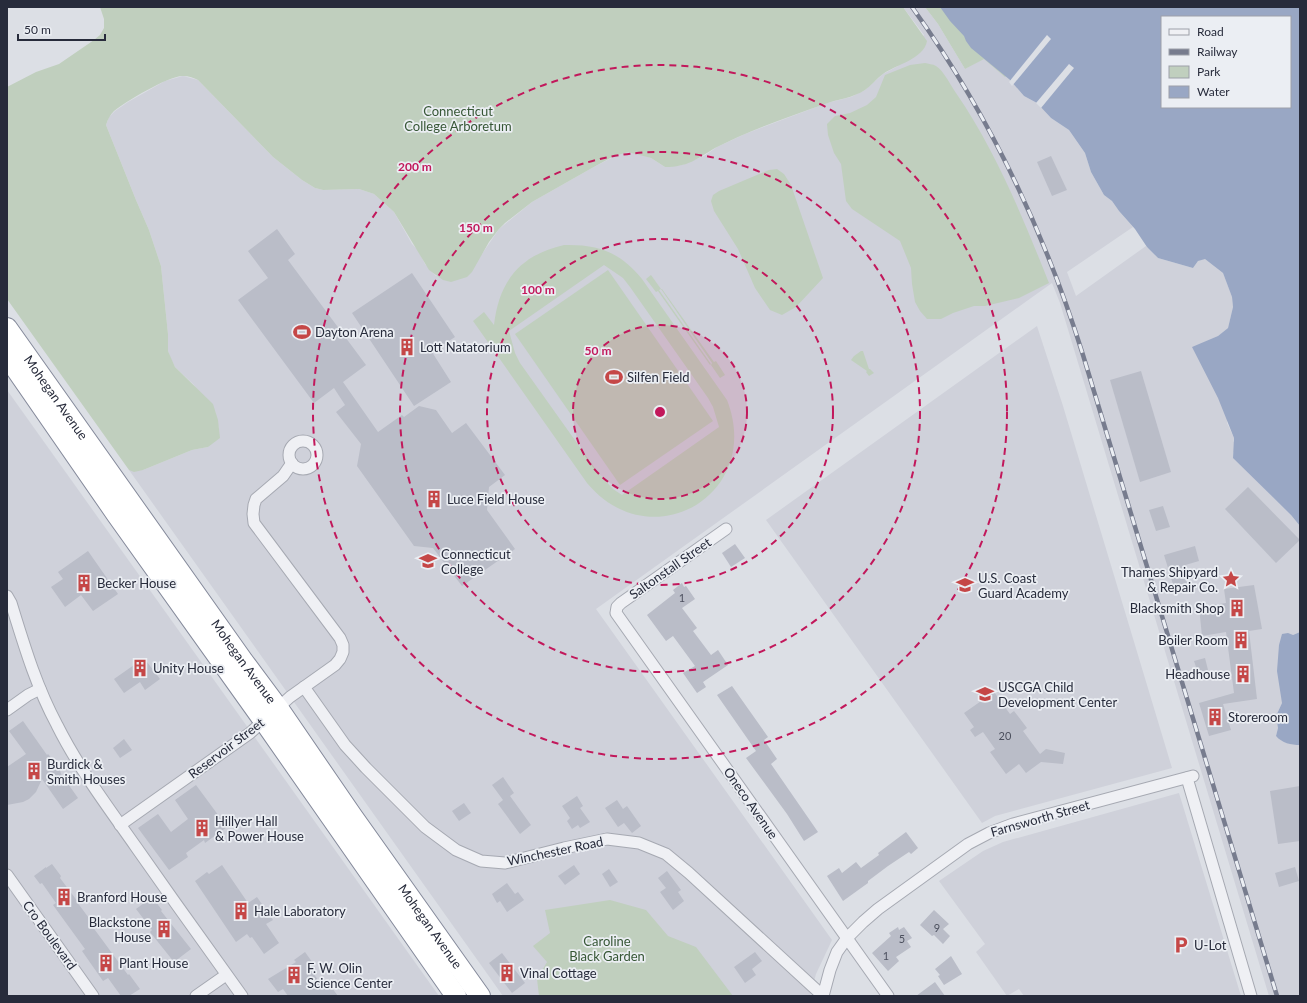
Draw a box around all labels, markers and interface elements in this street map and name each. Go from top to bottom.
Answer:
scale bar [18,16,105,42]
legend [1161,16,1291,108]
text: 50 m [24,22,51,37]
text: Road [1197,24,1224,39]
text: Railway [1197,44,1238,59]
text: Park [1197,64,1221,79]
text: Water [1197,84,1230,99]
park label: Connecticut College Arboretum [404,103,512,134]
text: 200 m [398,159,432,174]
text: 150 m [459,220,493,235]
text: 100 m [521,282,555,297]
sports icon: Dayton Arena [292,322,312,342]
place label: Dayton Arena [315,324,394,340]
building icon: Lott Natatorium [397,337,417,357]
place label: Lott Natatorium [420,339,511,355]
text: 50 m [585,343,611,358]
street label: Mohegan Avenue [21,352,92,443]
sports icon: Silfen Field [604,367,624,387]
place label: Silfen Field [627,369,690,385]
centre of rings [653,405,667,419]
building icon: Luce Field House [424,489,444,509]
place label: Luce Field House [447,491,545,507]
street label: Saltonstall Street [626,534,714,602]
place label: Connecticut College [441,546,511,577]
school or university icon: Connecticut College [418,551,438,571]
place label: Thames Shipyard & Repair Co. [1121,564,1218,595]
place icon: Thames Shipyard & Repair Co. [1221,569,1241,589]
place label: U.S. Coast Guard Academy [978,570,1069,601]
building icon: Becker House [74,573,94,593]
place label: Becker House [97,575,176,591]
school or university icon: U.S. Coast Guard Academy [955,575,975,595]
house number: 1 [679,591,685,604]
building icon: Blacksmith Shop [1227,598,1247,618]
place label: Blacksmith Shop [1130,600,1224,616]
street label: Mohegan Avenue [208,616,280,707]
building icon: Boiler Room [1231,630,1251,650]
place label: Boiler Room [1158,632,1228,648]
building icon: Unity House [130,658,150,678]
place label: Unity House [153,660,224,676]
building icon: Headhouse [1233,664,1253,684]
place label: Headhouse [1165,666,1230,682]
place label: USCGA Child Development Center [998,679,1117,710]
school or university icon: USCGA Child Development Center [975,684,995,704]
building icon: Storeroom [1205,707,1225,727]
place label: Storeroom [1228,709,1288,725]
street label: Reservoir Street [185,714,267,782]
house number: 20 [999,729,1012,742]
place label: Burdick & Smith Houses [47,756,126,787]
building icon: Burdick & Smith Houses [24,761,44,781]
street label: Oneco Avenue [720,764,782,842]
street label: Farnsworth Street [989,796,1092,840]
place label: Hillyer Hall & Power House [215,813,304,844]
building icon: Hillyer Hall & Power House [192,818,212,838]
street label: Winchester Road [505,833,605,869]
street label: Mohegan Avenue [395,881,466,972]
building icon: Branford House [54,887,74,907]
place label: Branford House [77,889,167,905]
street label: Cro Boulevard [20,897,80,973]
building icon: Hale Laboratory [231,901,251,921]
place label: Hale Laboratory [254,903,346,919]
place label: Blackstone House [89,914,151,945]
building icon: Blackstone House [154,919,174,939]
house number: 9 [934,921,940,934]
house number: 5 [899,932,905,945]
park label: Caroline Black Garden [569,933,645,964]
parking icon: U-Lot [1171,935,1191,955]
place label: U-Lot [1194,937,1227,953]
house number: 1 [883,949,889,962]
building icon: Plant House [96,953,116,973]
place label: Plant House [119,955,188,971]
place label: F. W. Olin Science Center [307,960,393,991]
building icon: Vinal Cottage [497,963,517,983]
building icon: F. W. Olin Science Center [284,965,304,985]
place label: Vinal Cottage [520,965,597,981]

